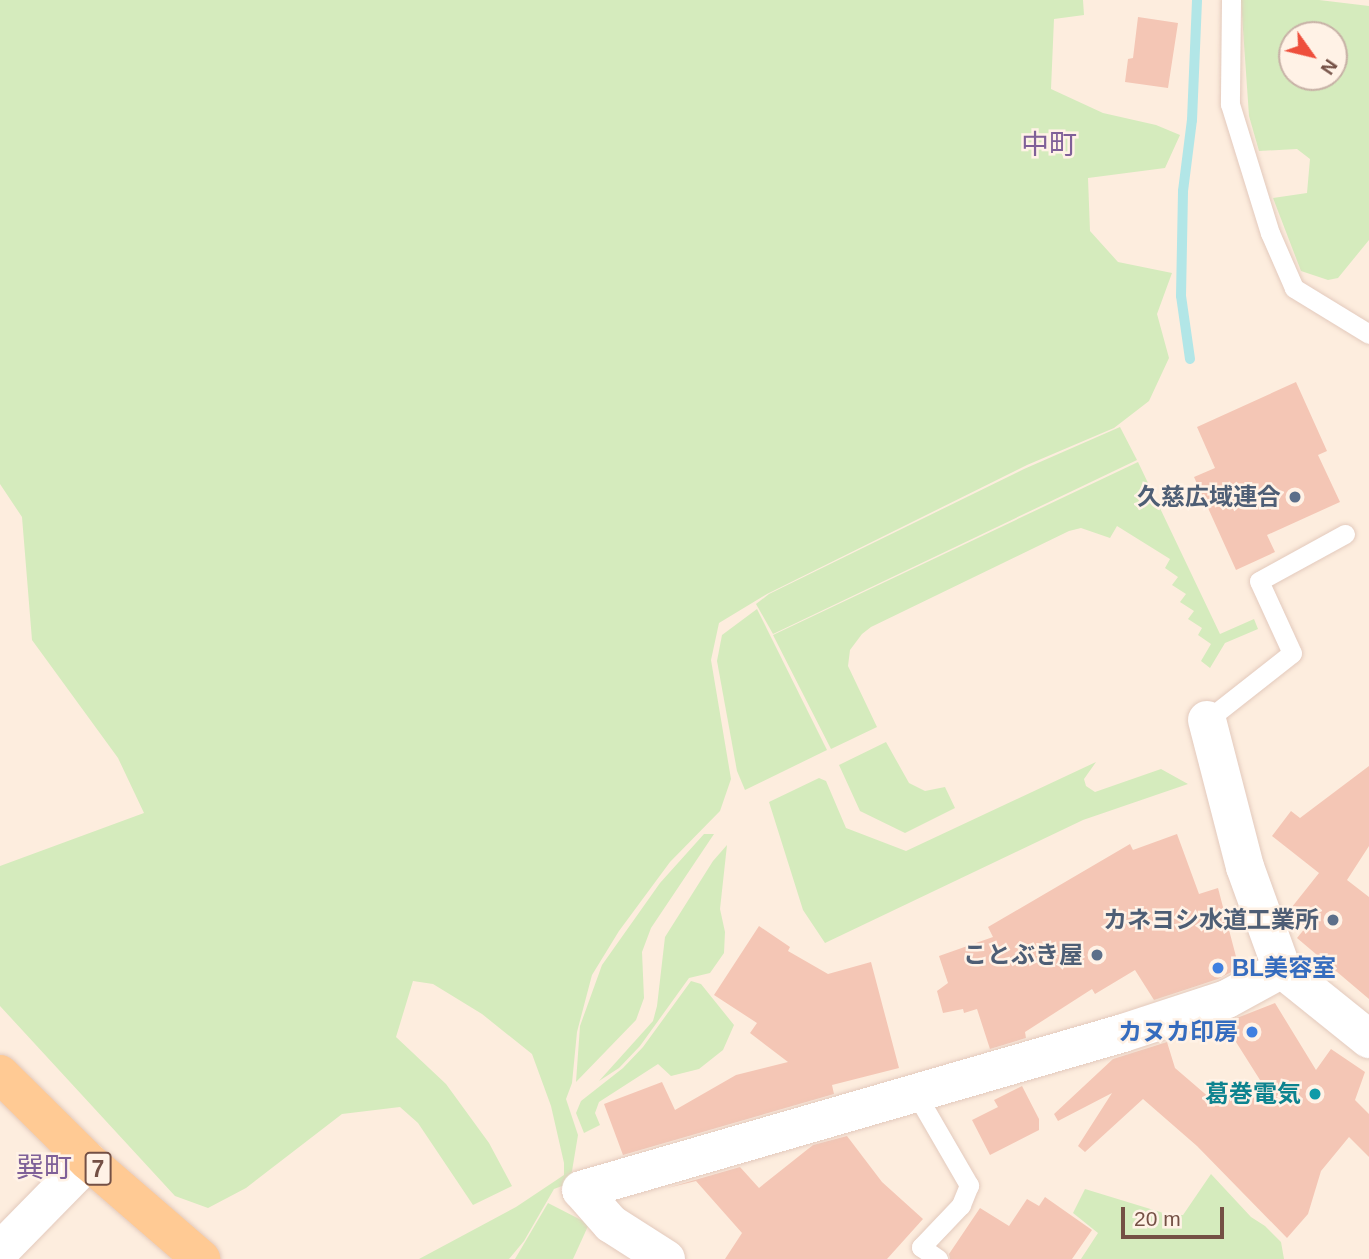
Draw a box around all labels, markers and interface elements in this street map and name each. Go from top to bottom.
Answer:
north arrow [1278,21,1348,91]
text: N [1317,55,1342,78]
district label: 中町 [1021,128,1077,162]
place label: 久慈広域連合 [1137,483,1281,511]
marker: 久慈広域連合 [1287,489,1303,505]
place label: カネヨシ水道工業所 [1103,906,1319,934]
marker: カネヨシ水道工業所 [1325,912,1341,928]
place label: ことぶき屋 [963,941,1083,969]
marker: ことぶき屋 [1089,947,1105,963]
place label: BL美容室 [1232,954,1336,982]
marker: BL美容室 [1210,960,1226,976]
place label: カヌカ印房 [1118,1018,1238,1046]
marker: カヌカ印房 [1244,1024,1260,1040]
place label: 葛巻電気 [1205,1080,1301,1108]
marker: 葛巻電気 [1307,1086,1323,1102]
road number: 7 [84,1150,112,1188]
district label: 巽町 [16,1151,72,1185]
scale bar [1124,1192,1227,1236]
text: 20 m [1134,1207,1181,1230]

